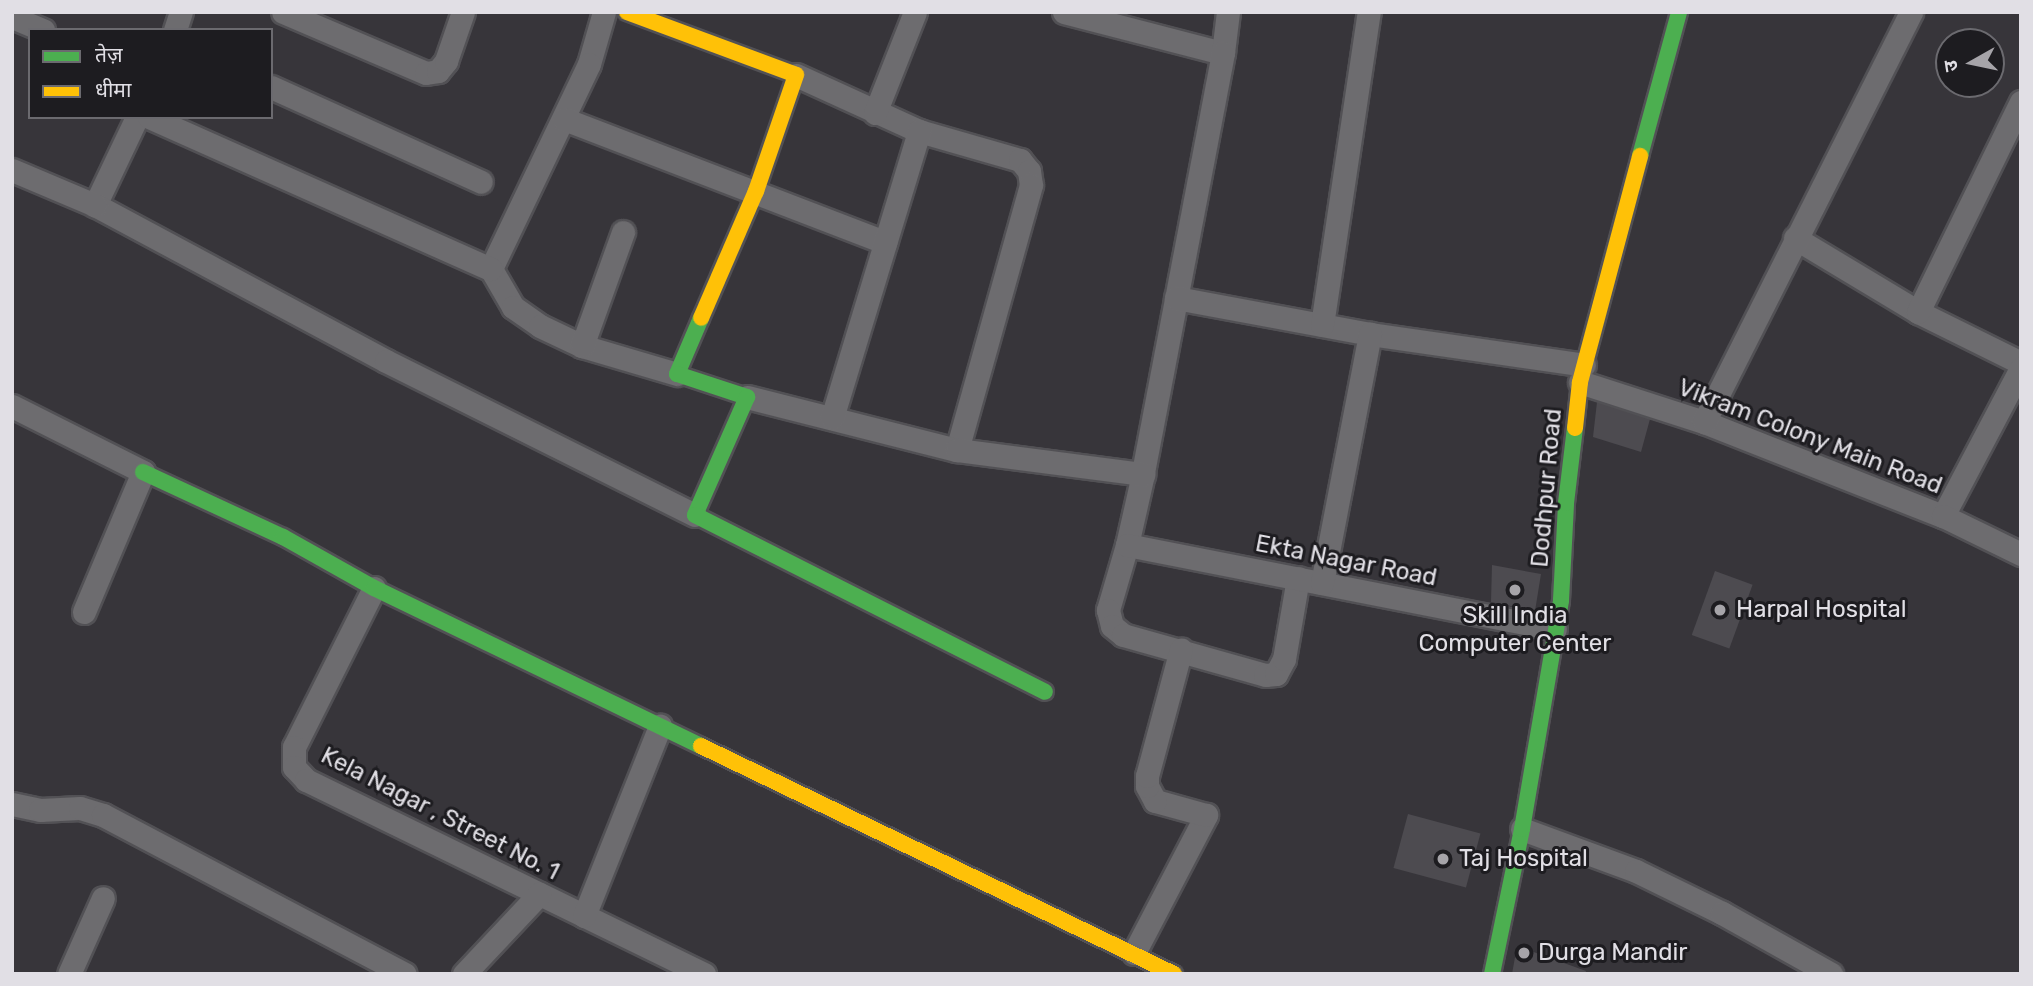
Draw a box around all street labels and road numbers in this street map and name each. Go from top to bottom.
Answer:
street label: Vikram Colony Main Road [1674,373,1946,501]
street label: Dodhpur Road [1526,407,1568,569]
street label: Ekta Nagar Road [1253,529,1439,593]
street label: Kela Nagar , Street No. 1 [316,741,564,887]

